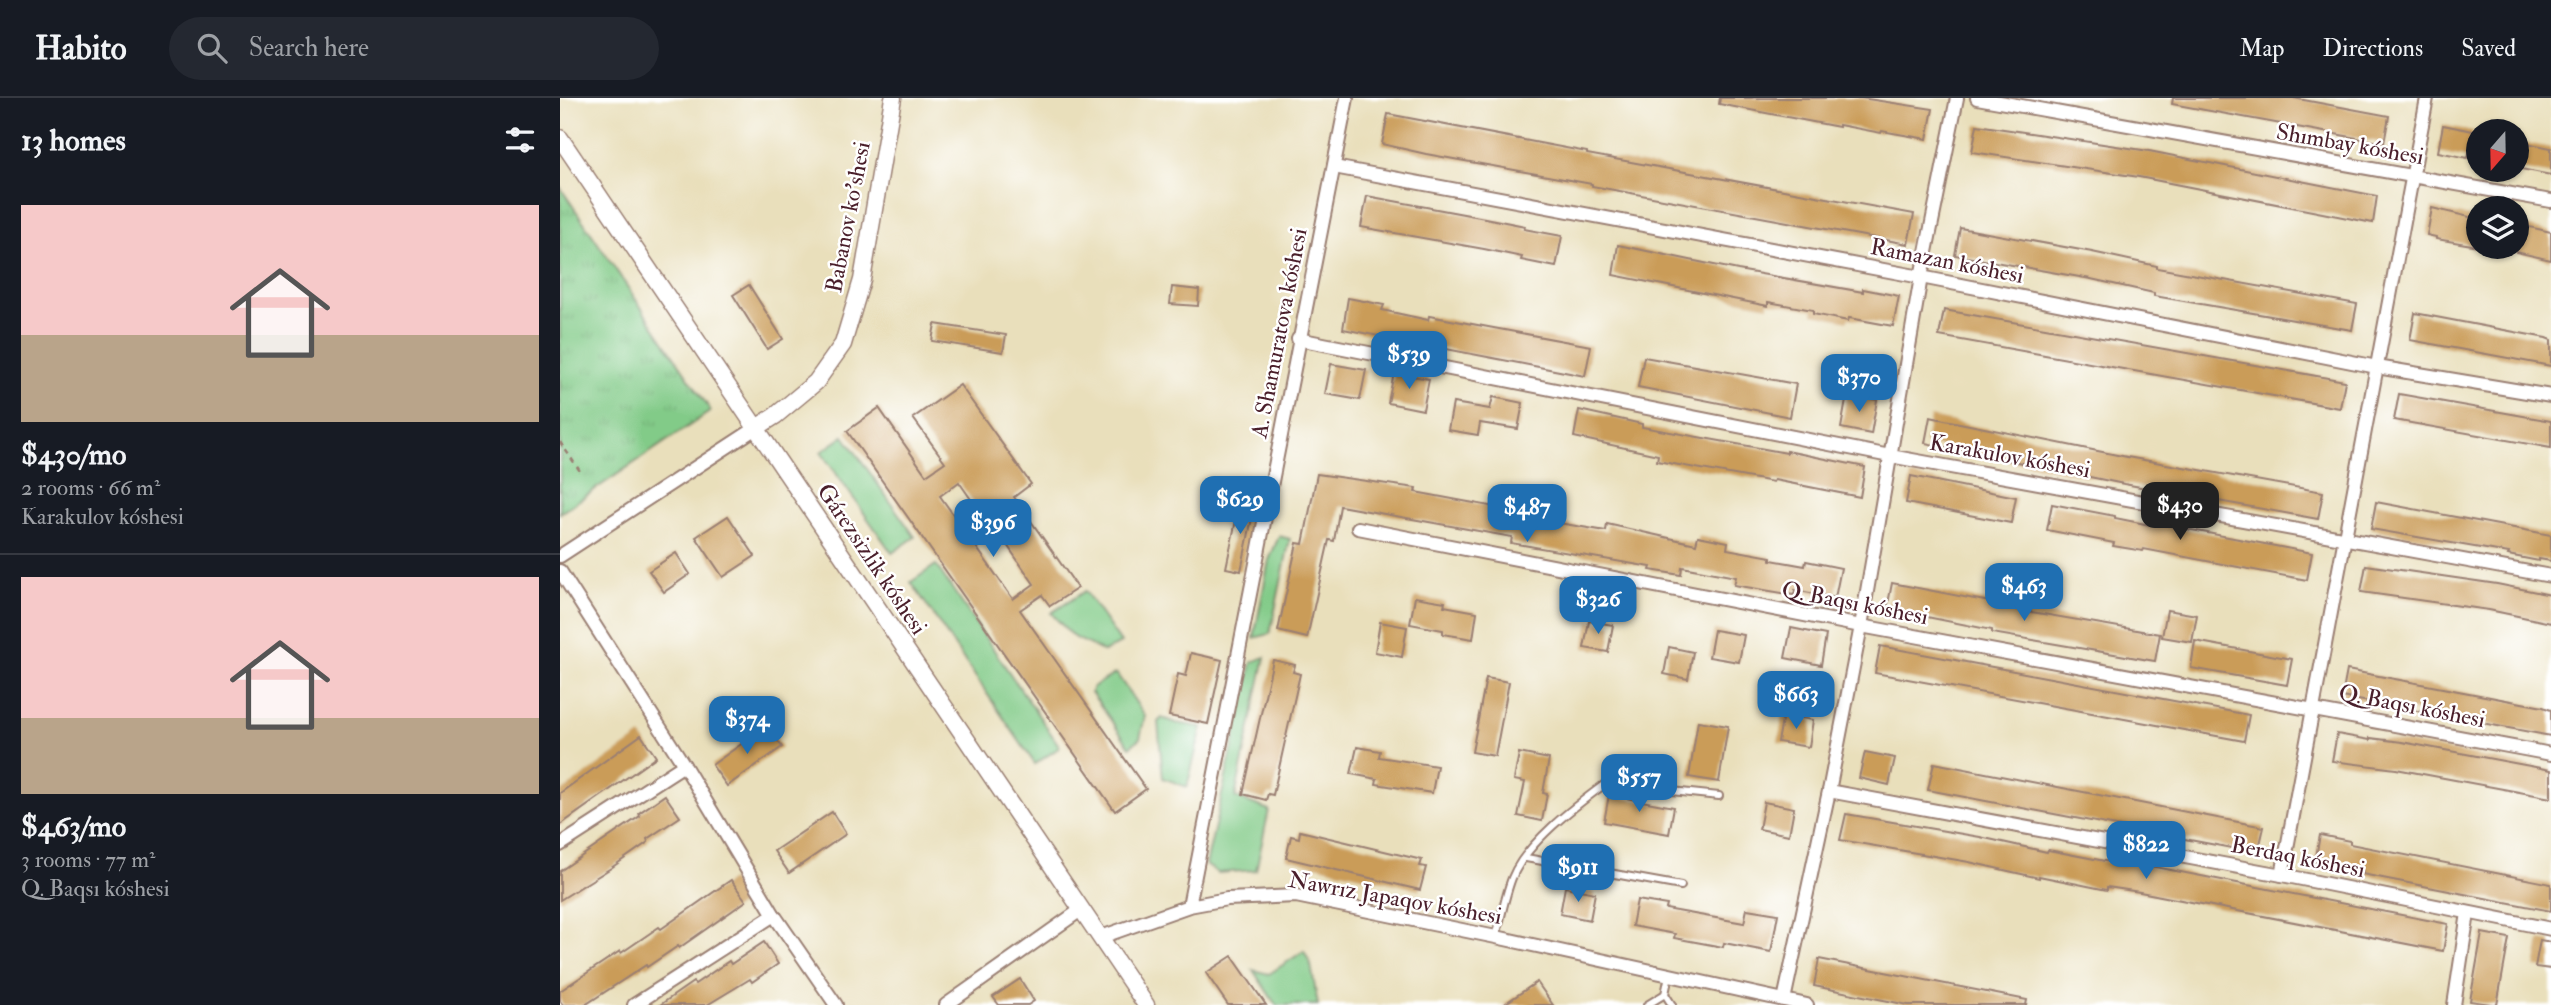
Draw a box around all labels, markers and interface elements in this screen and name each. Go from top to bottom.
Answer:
search box [169,17,659,80]
text: Habito [35,28,127,69]
icon: search [193,29,231,67]
text: Search here [249,32,369,64]
text: Map [2239,33,2284,64]
text: Directions [2322,33,2423,64]
text: Saved [2461,33,2516,64]
street label: Shımbay kóshesi [2274,117,2426,171]
north arrow [2466,119,2529,182]
map controls [2466,119,2529,259]
icon: filters [501,121,539,159]
text: 13 homes [21,122,126,159]
street label: Babanov ko'shesi [819,139,877,295]
button: layers [2466,196,2529,259]
street label: A. Shamuratova kóshesi [1244,226,1314,441]
street label: Ramazan kóshesi [1868,232,2026,290]
icon: home [217,250,343,376]
pin: $539 [1368,331,1450,391]
text: $539 [1387,339,1431,368]
pin: $370 [1818,354,1900,414]
text: $370 [1837,362,1881,391]
street label: Karakulov kóshesi [1927,428,2093,484]
text: $430/mo [21,436,126,473]
text: 2 rooms · 66 m² [21,473,160,502]
pin: $629 [1199,476,1281,536]
street label: Gárezsizlik kóshesi [811,478,933,640]
pin: $430 [2139,482,2221,542]
text: $629 [1216,484,1264,513]
pin: $487 [1486,484,1568,544]
text: $430 [2157,490,2203,519]
text: $487 [1504,492,1550,521]
pin: $396 [952,500,1034,559]
text: Karakulov kóshesi [21,502,184,531]
text: $396 [970,507,1016,536]
pin: $463 [1983,564,2065,623]
text: $463 [2001,571,2047,600]
street label: Q. Baqsı kóshesi [1779,575,1931,631]
pin: $326 [1557,576,1639,636]
text: $326 [1575,584,1621,613]
icon: home [217,622,343,748]
pin: $663 [1755,672,1837,731]
street label: Q. Baqsı kóshesi [2336,678,2488,734]
text: $663 [1773,679,1819,708]
pin: $374 [706,696,788,756]
text: $374 [725,704,769,733]
pin: $557 [1598,754,1680,814]
text: $557 [1617,762,1661,791]
text: $463/mo [21,808,126,845]
pin: $822 [2105,822,2187,881]
text: $822 [2122,829,2170,858]
street label: Berdaq kóshesi [2229,830,2367,884]
pin: $911 [1537,844,1619,904]
text: 3 rooms · 77 m² [21,845,156,874]
text: $911 [1557,852,1599,881]
street label: Nawrız Japaqov kóshesi [1286,865,1504,932]
text: Q. Baqsı kóshesi [21,874,170,903]

